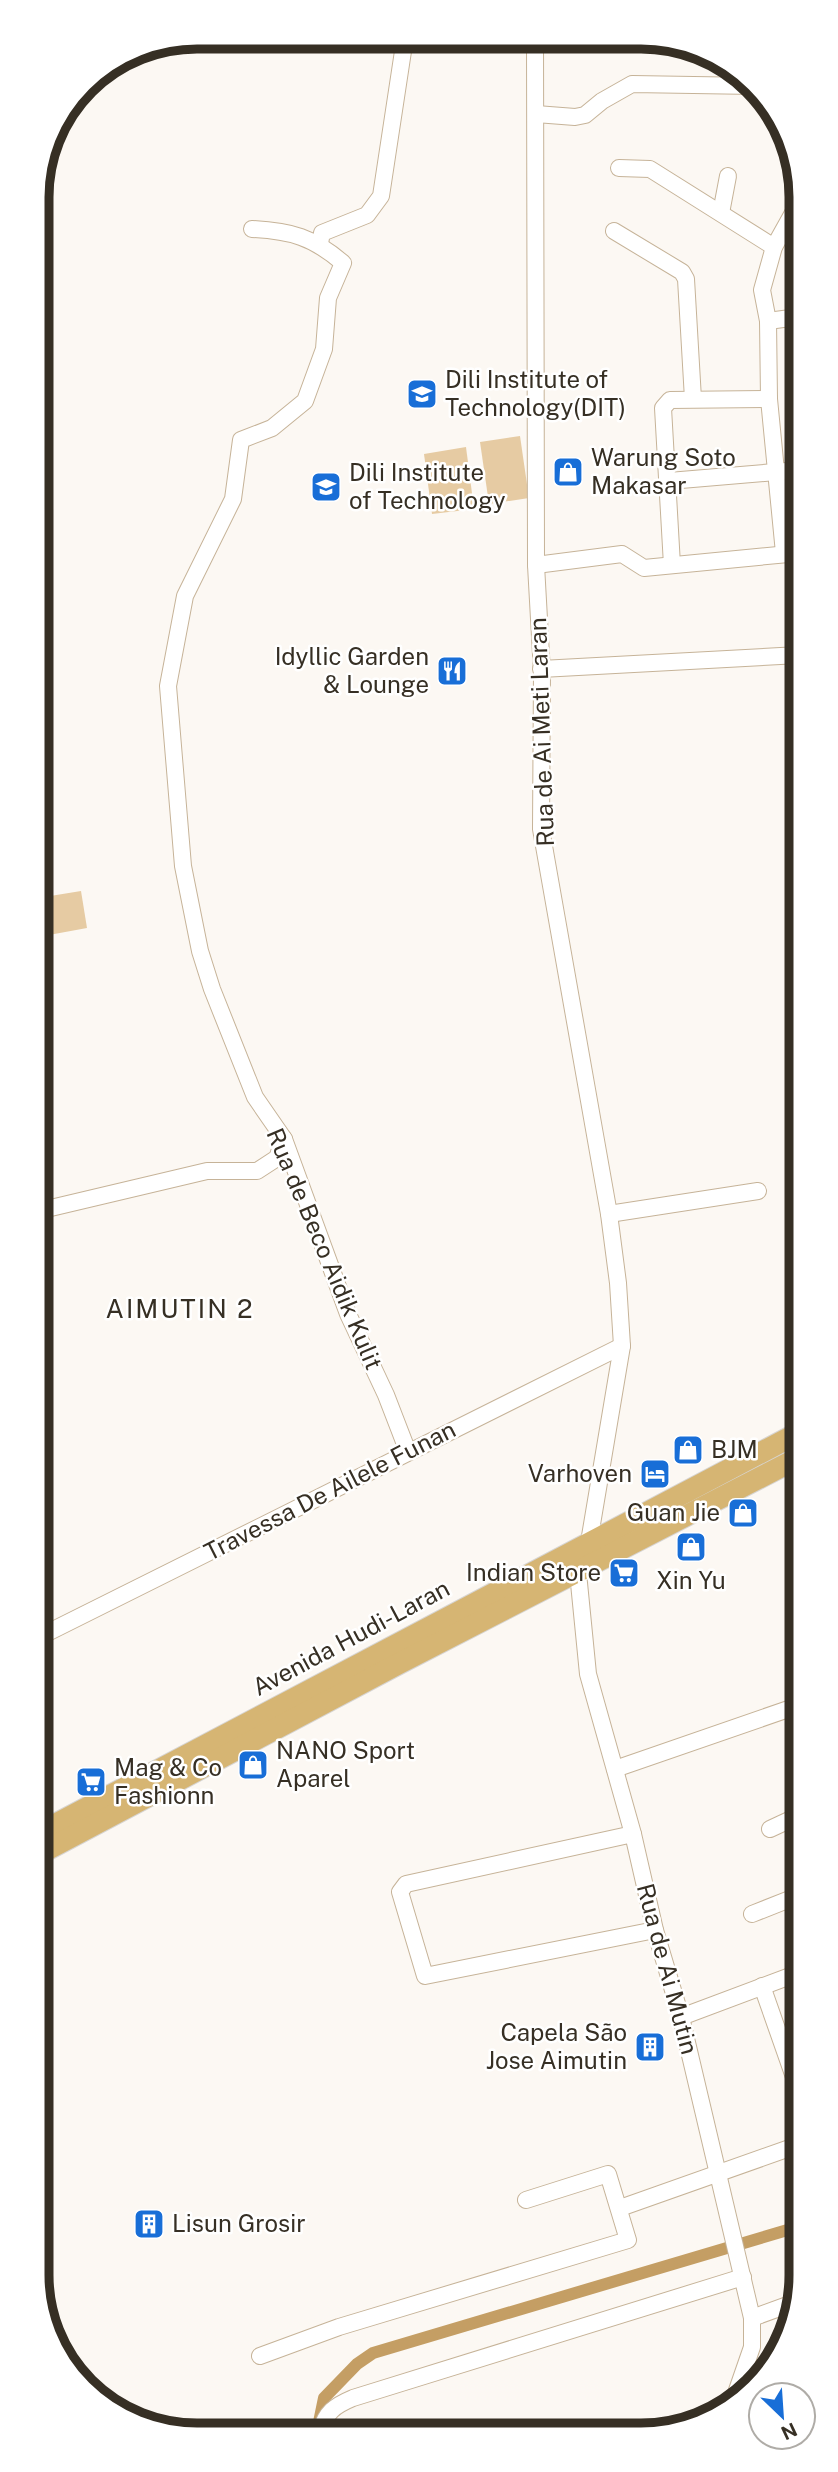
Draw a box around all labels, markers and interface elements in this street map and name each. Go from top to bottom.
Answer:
place label: Dili Institute of Technology(DIT) [445,365,626,421]
school or university icon: Dili Institute of Technology(DIT) [405,377,439,411]
place label: Warung Soto Makasar [591,443,736,499]
shop icon: Warung Soto Makasar [551,455,585,489]
place label: Dili Institute of Technology [349,458,506,514]
school or university icon: Dili Institute of Technology [309,470,343,504]
street label: Rua de Ai Meti Laran [523,617,559,847]
place label: Idyllic Garden & Lounge [275,642,429,698]
restaurant icon: Idyllic Garden & Lounge [435,654,469,688]
street label: Rua de Beco Aidik Kulit [261,1124,388,1373]
district label: AIMUTIN 2 [105,1293,255,1324]
street label: Travessa De Ailele Funan [199,1414,460,1566]
shop icon: BJM [671,1433,705,1467]
place label: BJM [711,1435,758,1463]
hotel icon: Varhoven [638,1457,672,1491]
place label: Varhoven [528,1459,632,1487]
shop icon: Guan Jie [726,1496,760,1530]
place label: Guan Jie [627,1498,720,1526]
shop icon: Xin Yu [674,1530,708,1564]
supermarket icon: Indian Store [607,1556,641,1590]
place label: Indian Store [466,1558,601,1586]
place label: Xin Yu [656,1566,726,1594]
street label: Avenida Hudi-Laran [247,1573,454,1701]
place label: NANO Sport Aparel [276,1736,415,1792]
shop icon: NANO Sport Aparel [236,1748,270,1782]
place label: Mag & Co Fashionn [114,1753,222,1809]
supermarket icon: Mag & Co Fashionn [74,1765,108,1799]
street label: Rua de Ai Mutin [632,1880,704,2057]
place label: Capela São Jose Aimutin [486,2018,627,2074]
building icon: Capela São Jose Aimutin [633,2030,667,2064]
building icon: Lisun Grosir [132,2207,166,2241]
place label: Lisun Grosir [172,2209,306,2237]
north arrow [747,2381,817,2451]
text: N [778,2418,801,2445]

